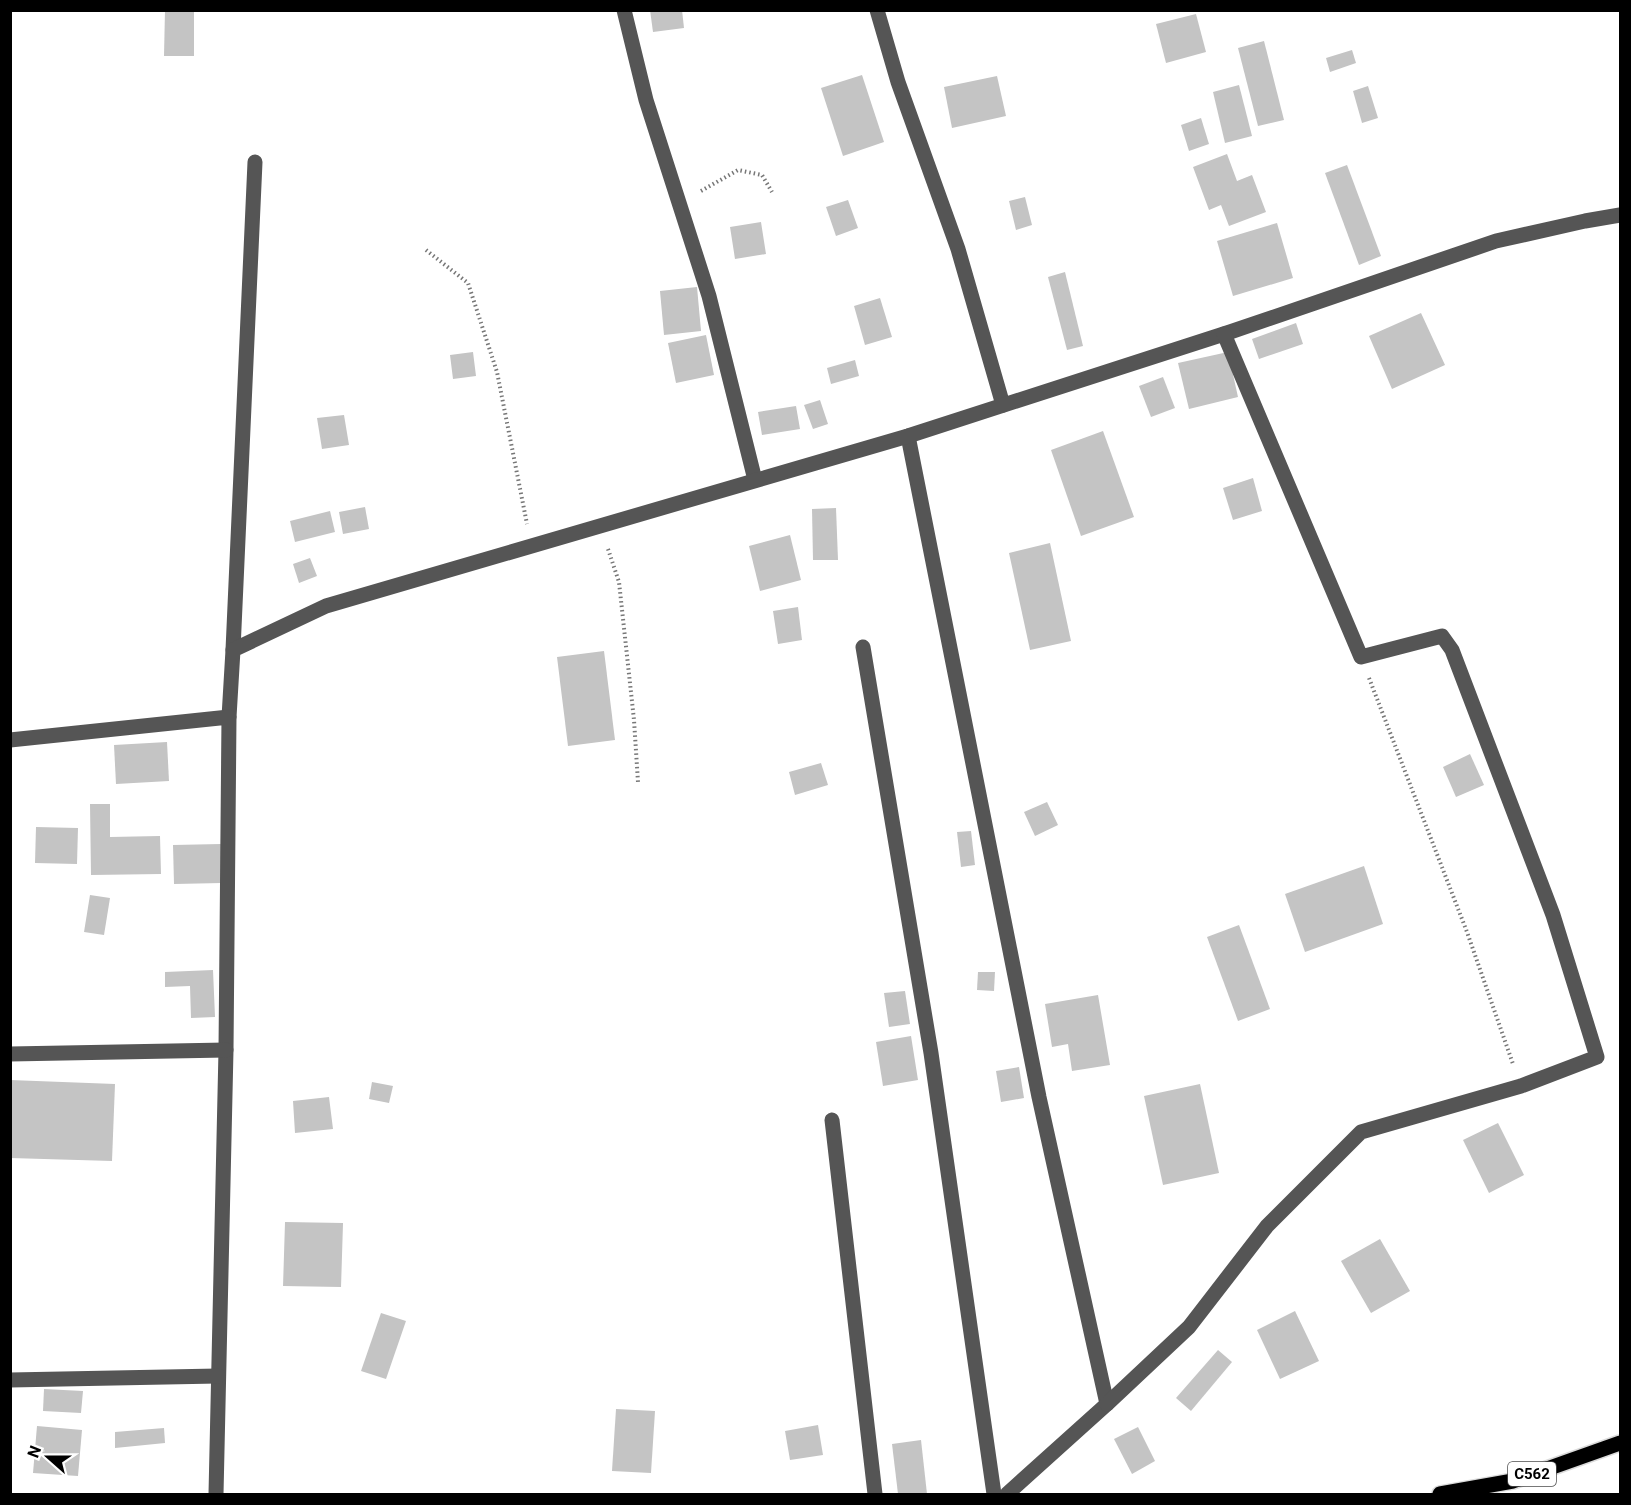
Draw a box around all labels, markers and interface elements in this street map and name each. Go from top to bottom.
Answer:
north arrow [18,1427,78,1487]
text: N [24,1443,45,1460]
road number: C562 [1508,1462,1556,1486]

